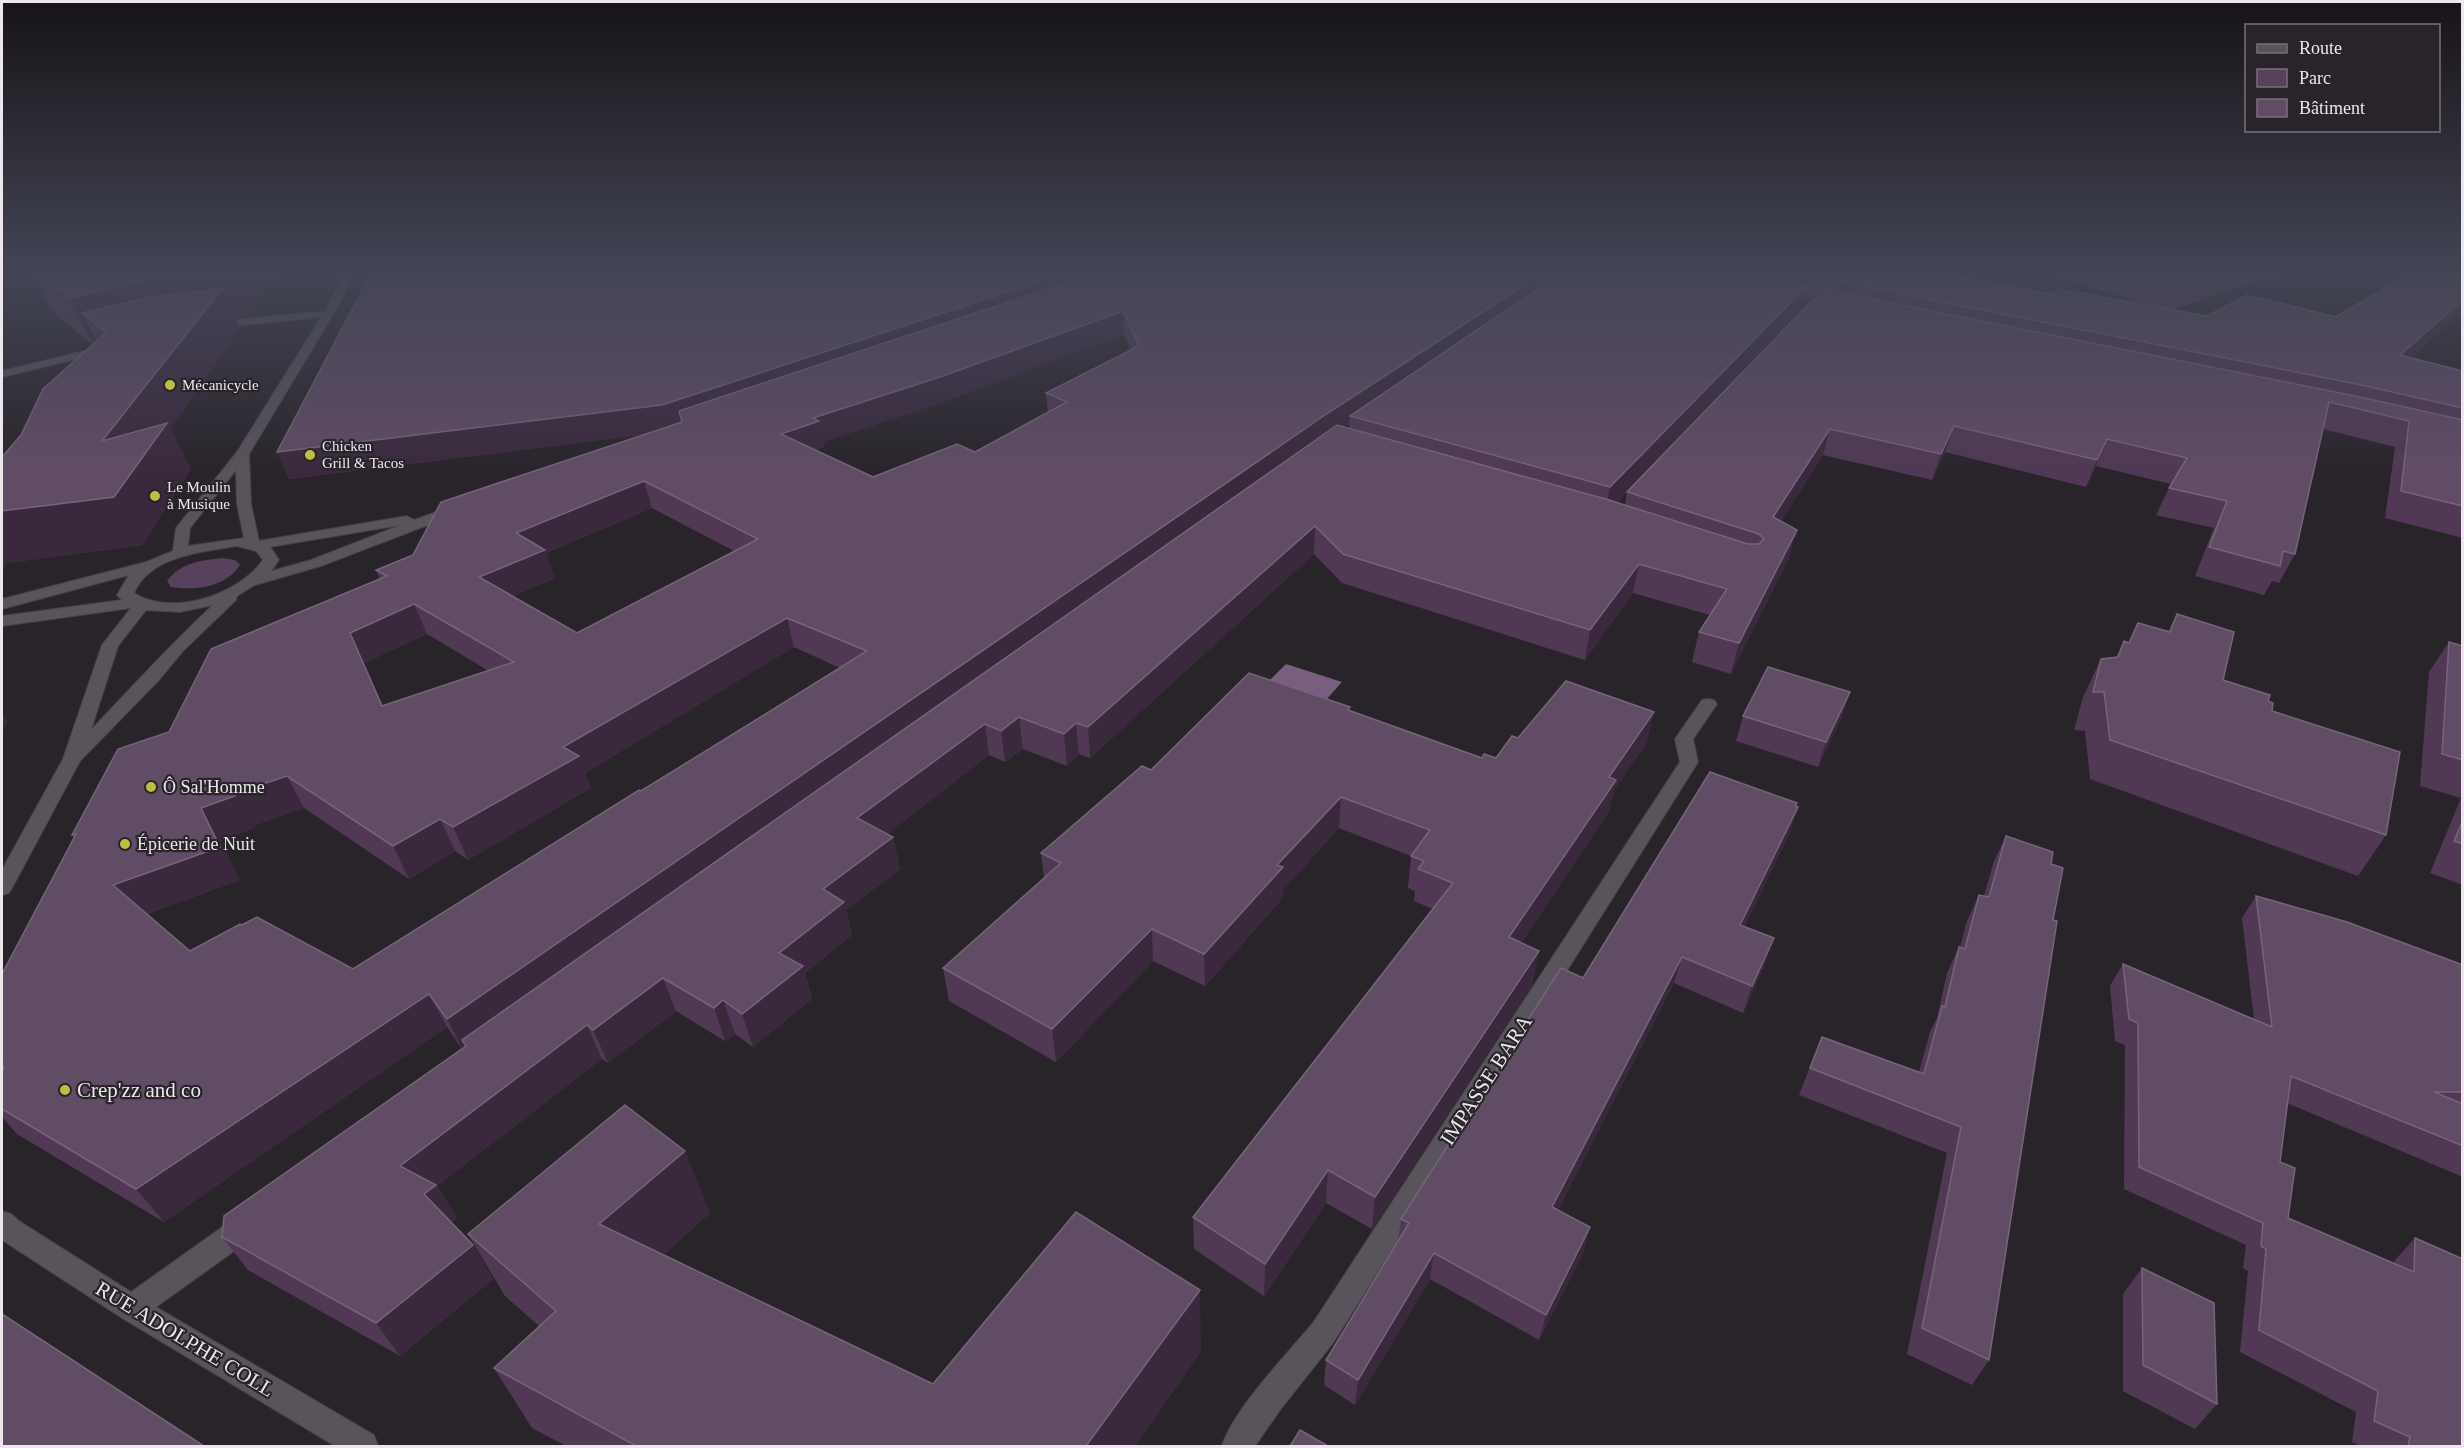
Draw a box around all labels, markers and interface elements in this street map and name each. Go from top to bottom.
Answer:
legend [2245,24,2440,132]
text: Route [2299,38,2342,58]
text: Parc [2299,68,2331,88]
text: Bâtiment [2299,98,2365,118]
place label: Mécanicycle [182,377,259,393]
marker: Mécanicycle [163,378,177,392]
place label: Chicken Grill & Tacos [322,438,404,471]
marker: Chicken Grill & Tacos [303,448,317,462]
place label: Le Moulin à Musique [167,479,231,512]
marker: Le Moulin à Musique [148,489,162,503]
place label: Ô Sal'Homme [163,776,265,797]
marker: Ô Sal'Homme [144,780,158,794]
place label: Épicerie de Nuit [137,833,255,854]
marker: Épicerie de Nuit [118,837,132,851]
street label: IMPASSE BARA [1435,1010,1537,1150]
place label: Crep'zz and co [77,1078,201,1102]
marker: Crep'zz and co [58,1083,72,1097]
street label: RUE ADOLPHE COLL [91,1276,279,1402]

